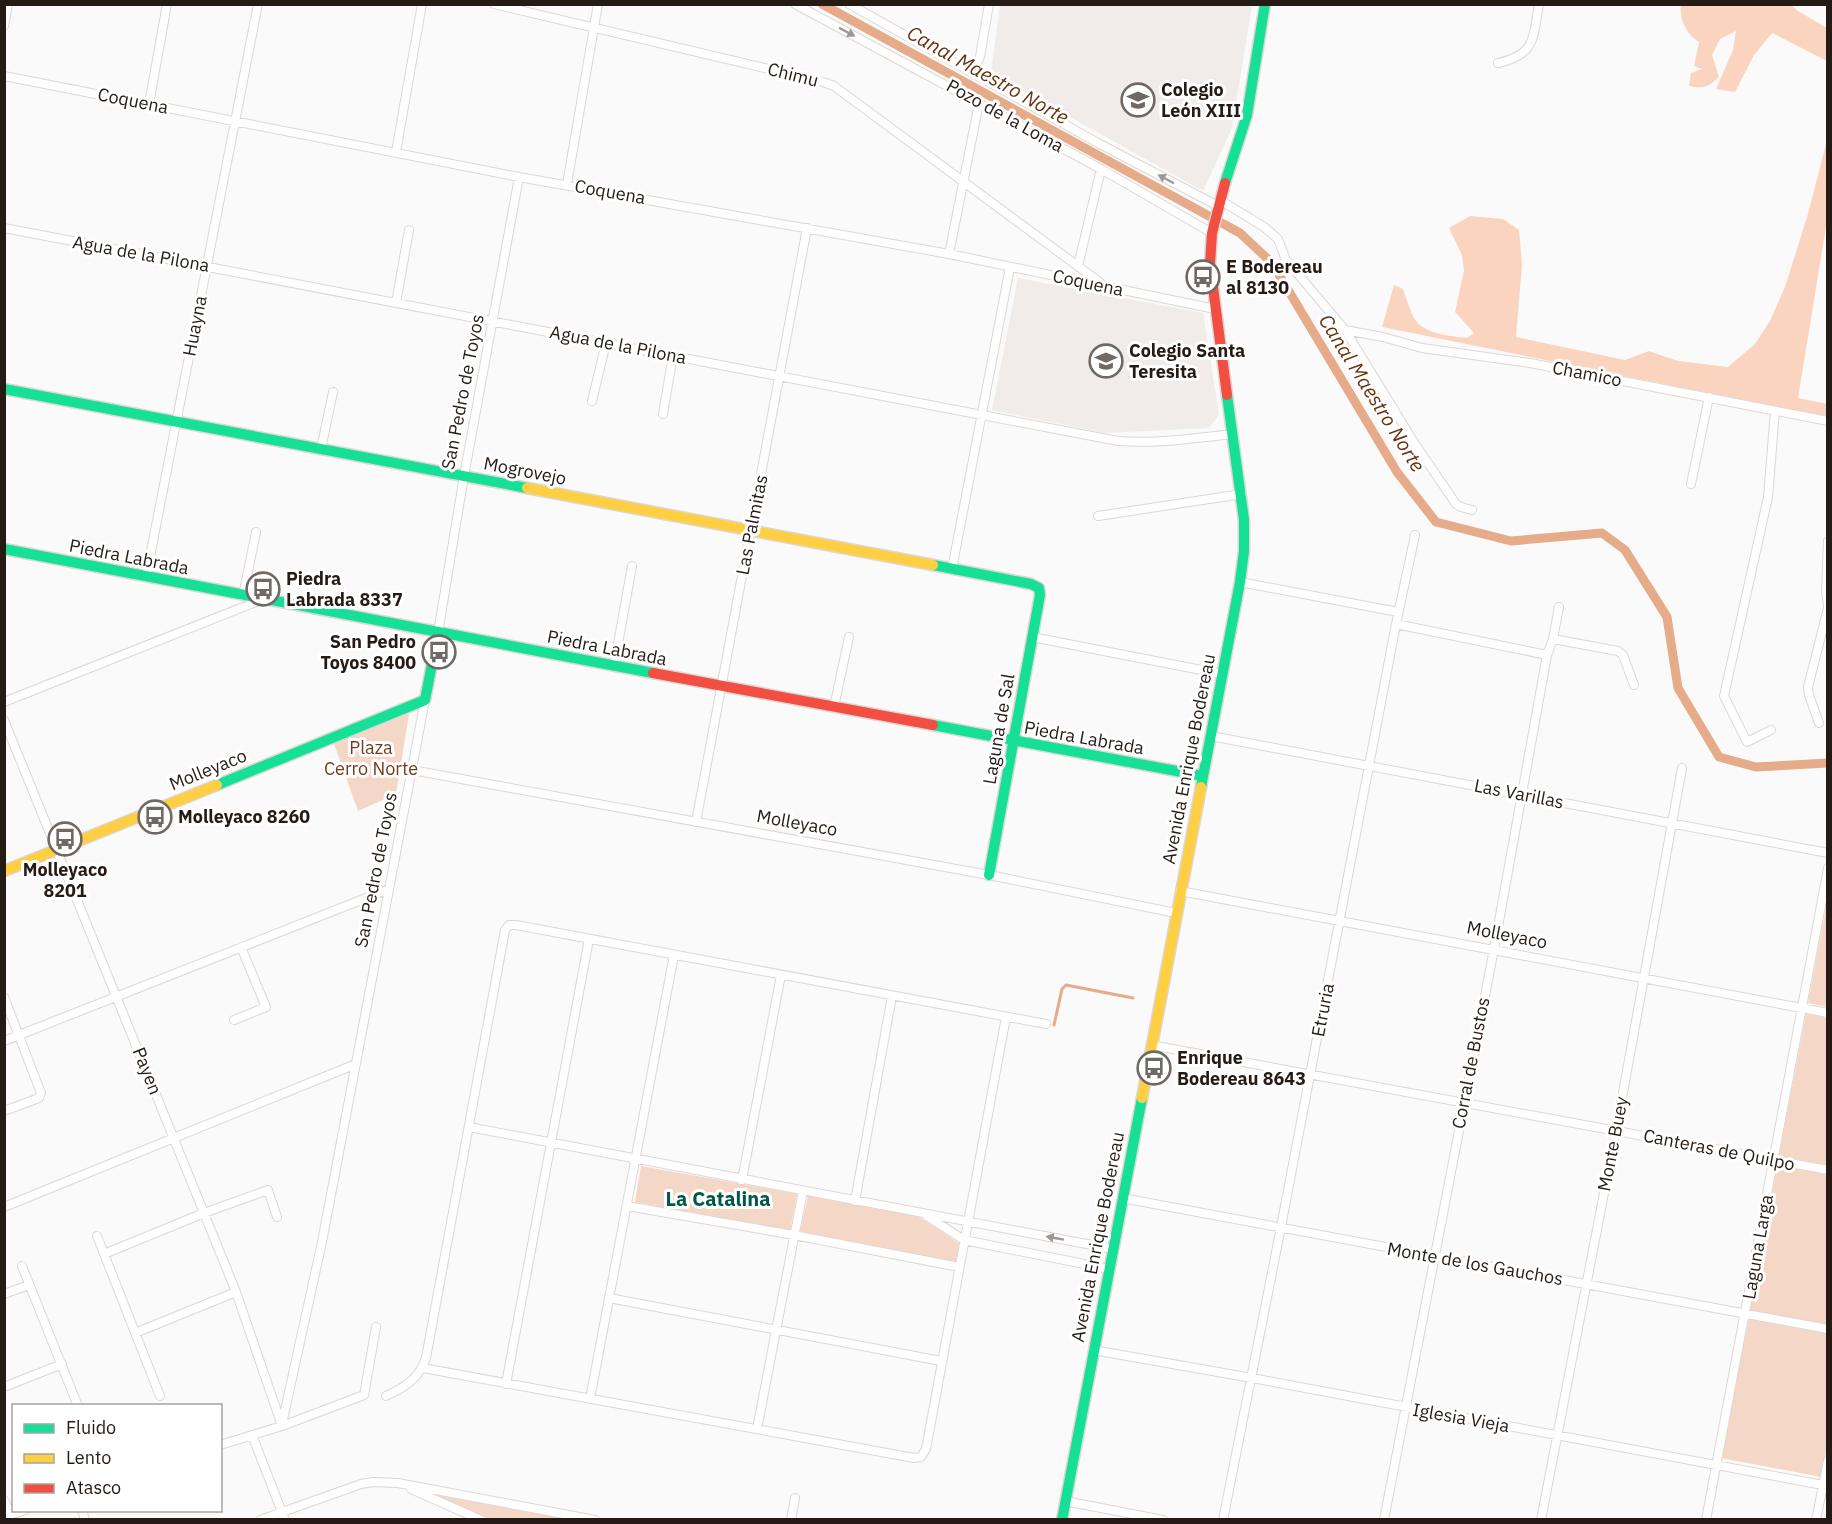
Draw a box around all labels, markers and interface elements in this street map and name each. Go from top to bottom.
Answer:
water label: Canal Maestro Norte [903,19,1074,130]
one-way arrow [839,27,856,37]
street label: Chimu [765,57,821,92]
street label: Pozo de la Loma [943,74,1068,157]
place label: Colegio León XIII [1161,78,1241,122]
street label: Coquena [96,82,171,119]
school or university icon: Colegio León XIII [1120,82,1156,118]
street label: Coquena [573,174,648,209]
one-way arrow [1158,174,1175,184]
street label: Agua de la Pilona [71,230,212,277]
place label: E Bodereau al 8130 [1226,255,1323,299]
bus stop icon: E Bodereau al 8130 [1185,259,1221,295]
street label: Coquena [1051,264,1126,301]
street label: Huayna [177,293,212,358]
water label: Canal Maestro Norte [1313,309,1432,477]
street label: San Pedro de Toyos [436,312,489,471]
street label: Agua de la Pilona [548,320,689,369]
place label: Colegio Santa Teresita [1129,339,1245,383]
school or university icon: Colegio Santa Teresita [1088,343,1124,379]
street label: Chamico [1550,356,1624,392]
street label: Mogrovejo [482,451,568,490]
street label: Las Palmitas [731,473,773,577]
street label: Piedra Labrada [67,534,191,579]
place label: Piedra Labrada 8337 [286,567,403,611]
bus stop icon: Piedra Labrada 8337 [245,571,281,607]
street label: Piedra Labrada [545,625,669,670]
place label: San Pedro Toyos 8400 [321,630,416,674]
bus stop icon: San Pedro Toyos 8400 [421,634,457,670]
street label: Avenida Enrique Bodereau [1157,652,1220,866]
street label: Laguna de Sal [977,672,1020,786]
street label: Piedra Labrada [1022,716,1146,759]
park label: Plaza Cerro Norte [324,736,418,780]
street label: Molleyaco [166,744,250,795]
street label: Las Varillas [1472,774,1566,813]
street label: San Pedro de Toyos [349,790,402,949]
bus stop icon: Molleyaco 8260 [137,799,173,835]
street label: Molleyaco [755,804,839,841]
place label: Molleyaco 8260 [178,805,310,828]
bus stop icon: Molleyaco 8201 [47,821,83,857]
place label: Molleyaco 8201 [23,858,107,902]
street label: Molleyaco [1465,915,1549,954]
street label: Etruria [1306,981,1339,1039]
street label: Corral de Bustos [1446,995,1495,1131]
street label: Payen [128,1044,167,1098]
place label: Enrique Bodereau 8643 [1177,1046,1306,1090]
bus stop icon: Enrique Bodereau 8643 [1136,1050,1172,1086]
street label: Monte Buey [1592,1095,1633,1193]
street label: Canteras de Quilpo [1641,1124,1797,1175]
street label: Avenida Enrique Bodereau [1066,1130,1129,1344]
district label: La Catalina [665,1185,771,1212]
street label: Laguna Larga [1737,1192,1778,1301]
one-way arrow [1045,1233,1064,1242]
street label: Monte de los Gauchos [1385,1237,1565,1290]
street label: Iglesia Vieja [1411,1398,1512,1437]
legend [12,1404,222,1512]
text: Fluido [66,1416,116,1439]
text: Lento [66,1446,111,1469]
text: Atasco [66,1476,121,1499]

